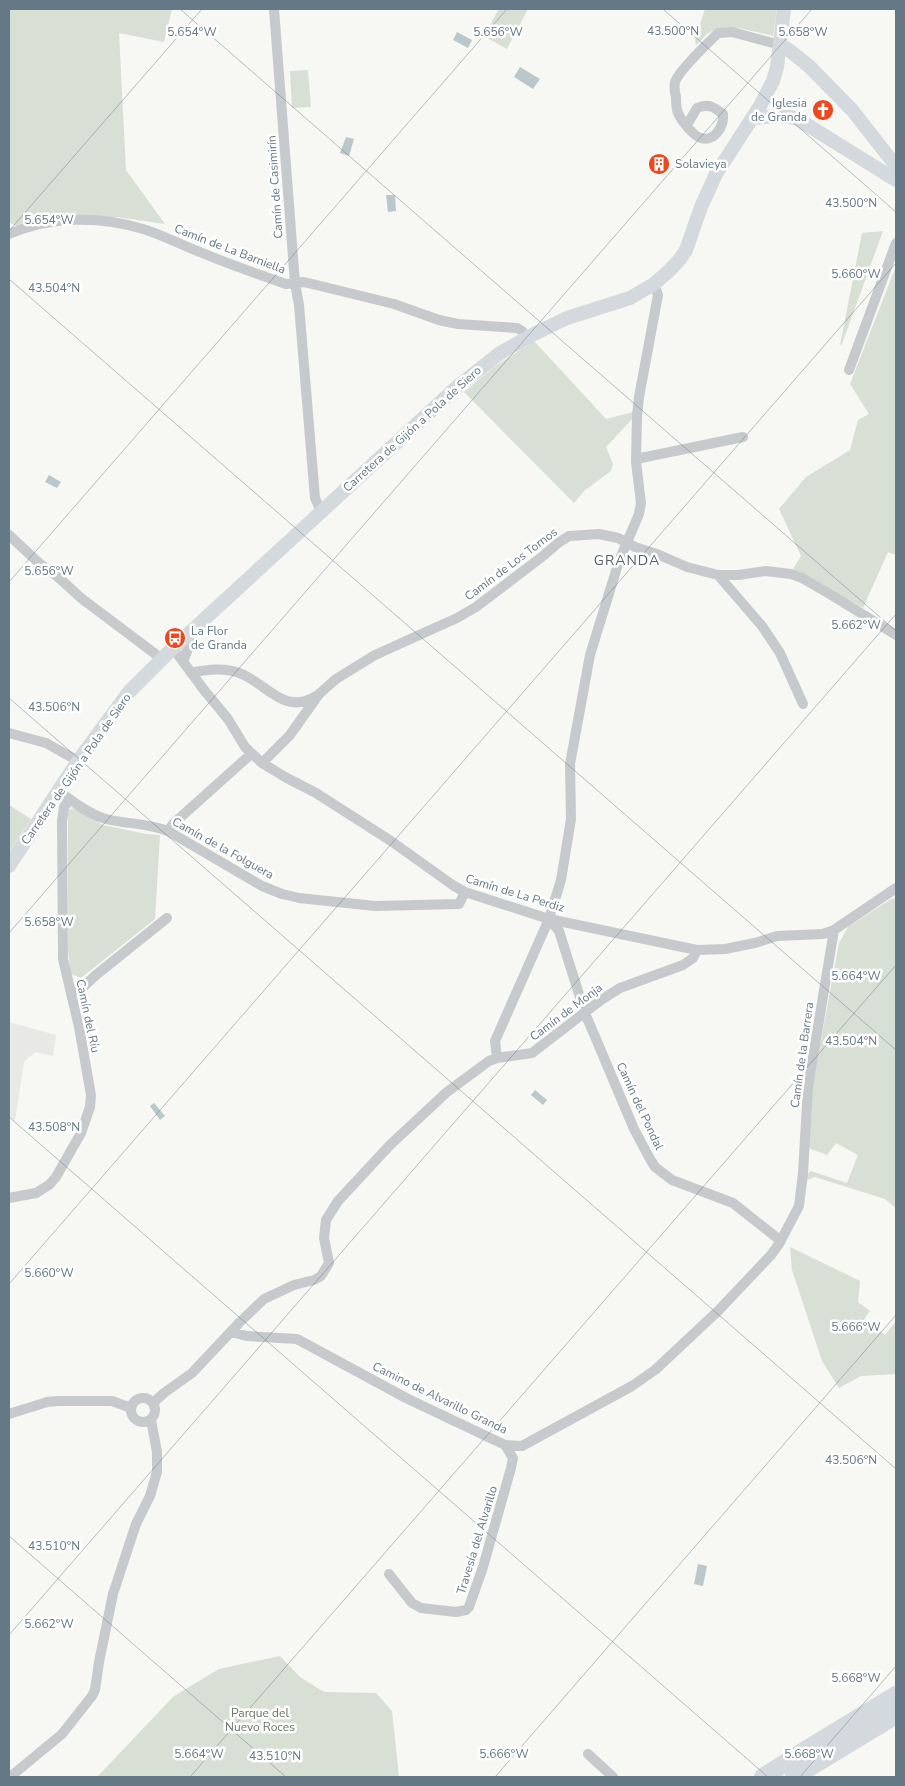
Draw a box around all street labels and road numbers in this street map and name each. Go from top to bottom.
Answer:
street label: Camín de Casimirín [263,135,287,239]
street label: Camín de La Barniella [172,220,288,278]
street label: Carretera de Gijón a Pola de Siero [339,362,485,496]
street label: Camín de Los Tornos [461,524,561,604]
street label: Carretera de Gijón a Pola de Siero [18,690,135,848]
street label: Camín de la Folguera [169,813,277,883]
street label: Camín de La Perdiz [463,870,567,916]
street label: Camín del Ríu [72,978,104,1054]
street label: Camín de Monja [527,980,605,1044]
street label: Camín de la Barrera [787,1001,817,1109]
street label: Camín del Pondal [613,1060,668,1153]
street label: Camino de Alvarillo Granda [370,1358,510,1438]
street label: Travesía del Alvarillo [453,1483,501,1596]

